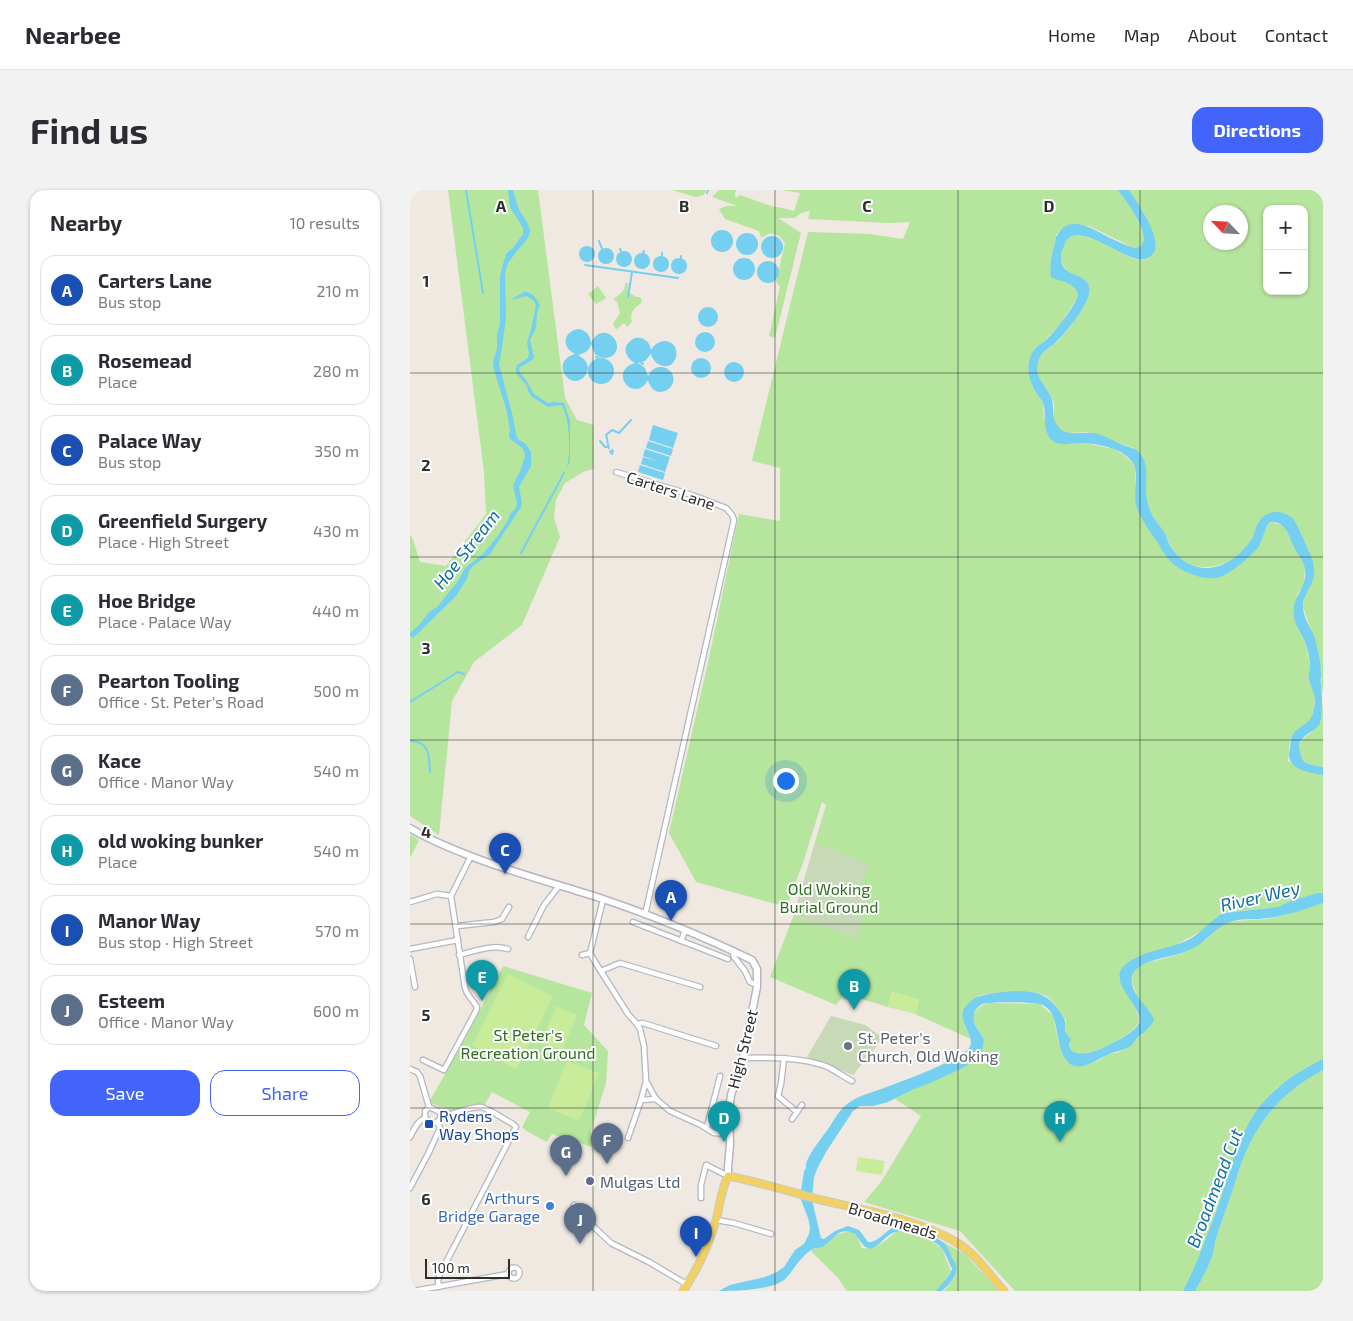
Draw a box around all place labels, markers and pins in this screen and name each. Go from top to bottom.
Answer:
pin: C [489,833,521,874]
pin: A [655,880,687,921]
pin: E [466,960,498,1001]
pin: B [838,969,870,1010]
place label: St. Peter's Church, Old Woking [858,1028,998,1065]
marker: St. Peter's Church, Old Woking [842,1040,854,1052]
pin: D [708,1101,740,1142]
pin: H [1044,1101,1076,1142]
place label: Rydens Way Shops [439,1106,519,1143]
marker: Rydens Way Shops [423,1118,435,1130]
pin: F [591,1123,623,1164]
pin: G [550,1135,582,1176]
place label: Mulgas Ltd [600,1172,680,1191]
marker: Mulgas Ltd [584,1175,596,1187]
place label: Arthurs Bridge Garage [438,1188,540,1225]
marker: Arthurs Bridge Garage [544,1200,556,1212]
pin: J [564,1203,596,1244]
pin: I [680,1216,712,1257]

